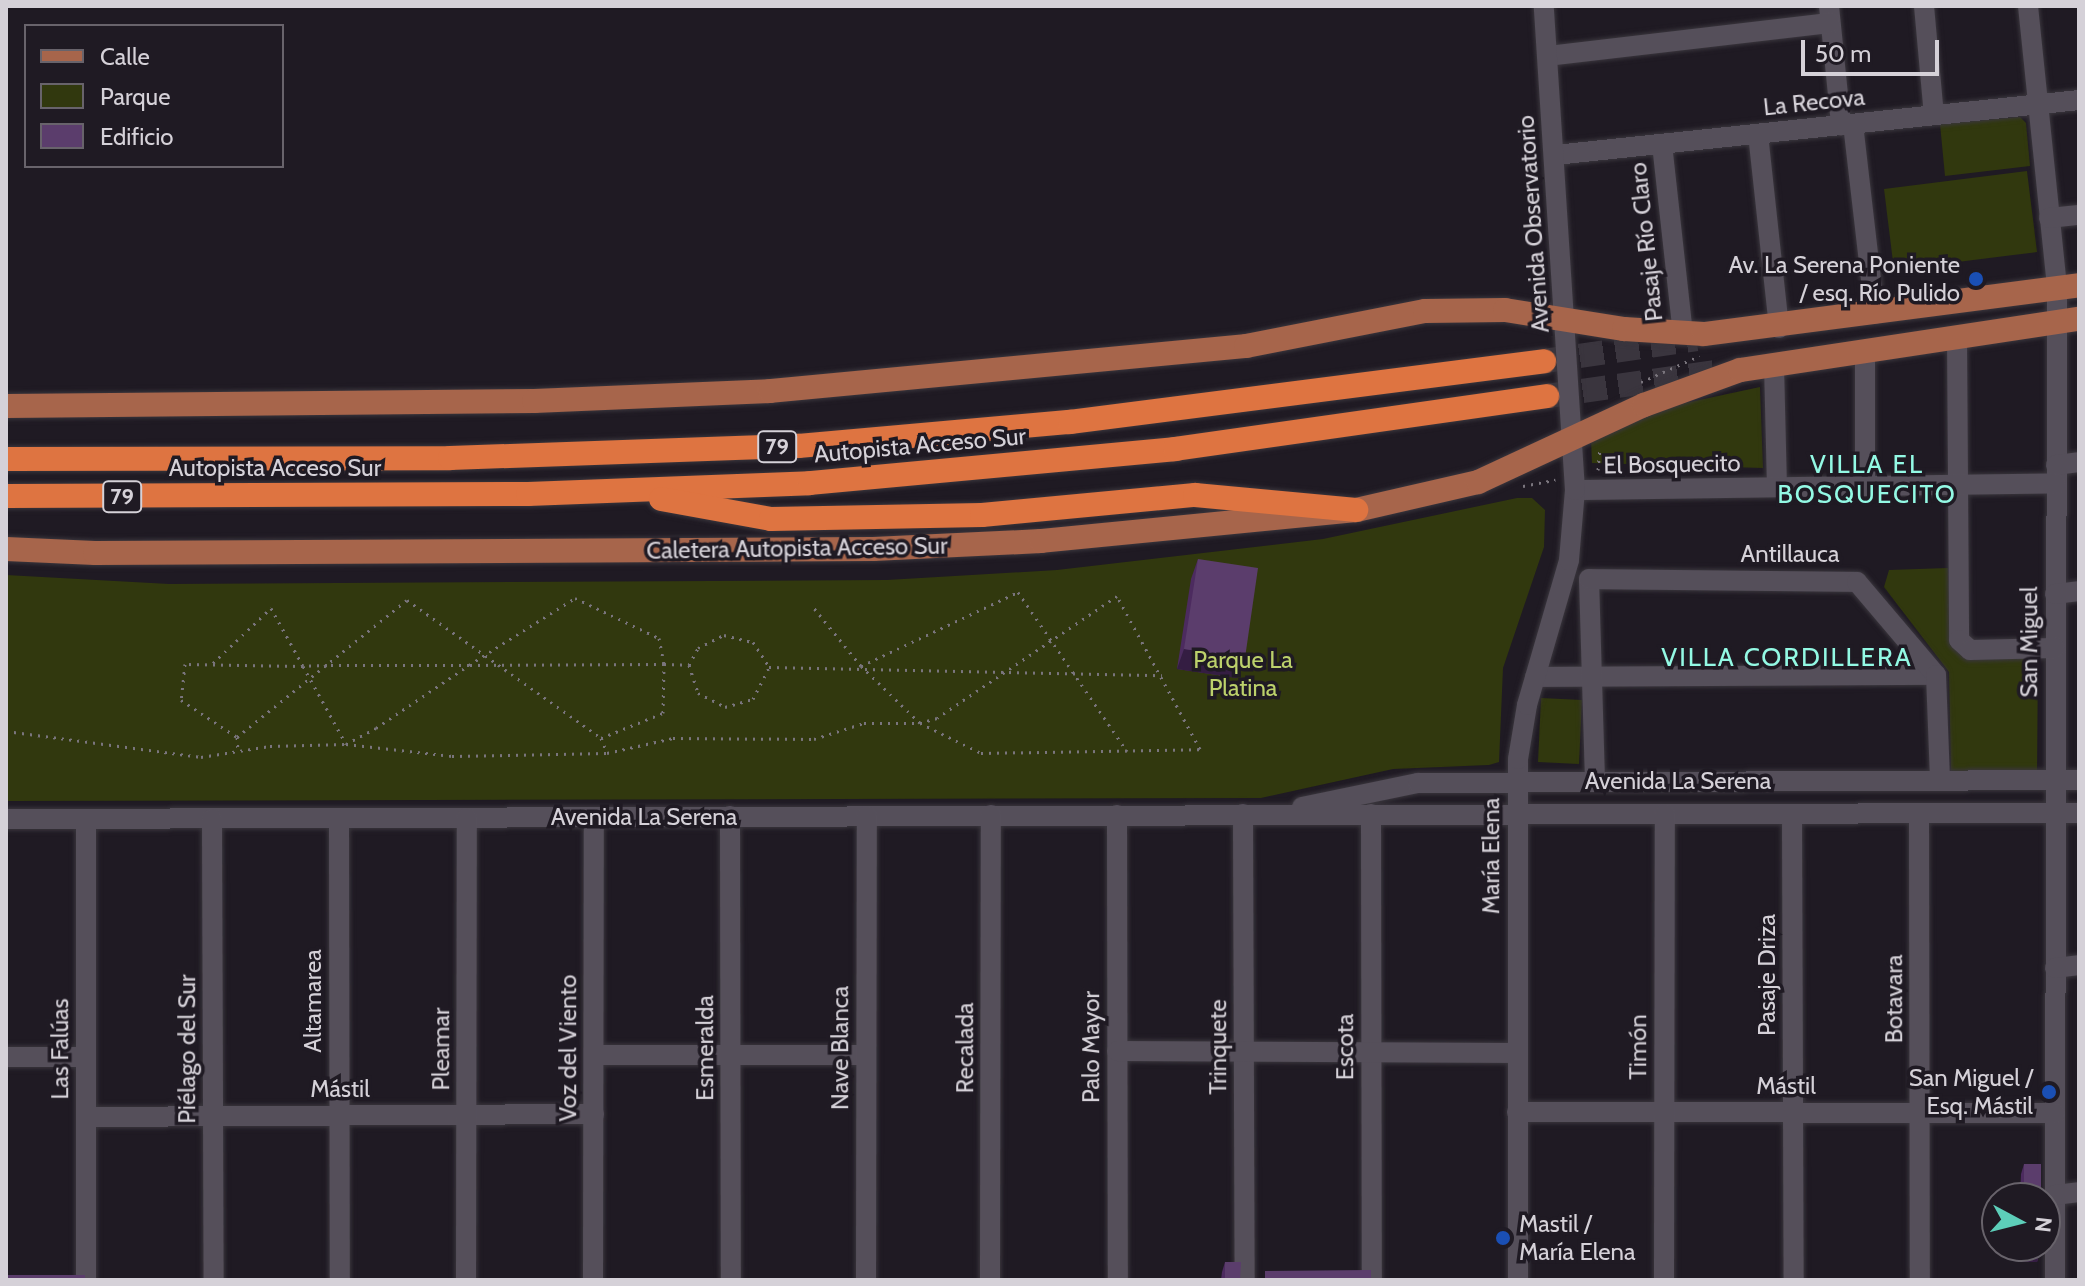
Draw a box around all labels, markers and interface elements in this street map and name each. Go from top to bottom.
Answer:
legend [24,24,284,168]
scale bar [1805,24,1943,74]
text: 50 m [1815,39,1871,68]
text: Calle [100,42,150,71]
text: Parque [100,82,170,111]
street label: La Recova [1762,82,1866,122]
street label: Avenida Observatorio [1511,114,1555,334]
text: Edificio [100,122,174,151]
street label: Pasaje Río Claro [1623,161,1669,323]
place label: Av. La Serena Poniente / esq. Río Pulido [1728,251,1960,307]
marker: Av. La Serena Poniente / esq. Río Pulido [1967,270,1985,288]
street label: Autopista Acceso Sur [813,421,1027,469]
road number: 79 [757,429,797,465]
street label: El Bosquecito [1603,448,1741,480]
district label: VILLA EL BOSQUECITO [1777,449,1957,510]
street label: Autopista Acceso Sur [169,454,381,482]
road number: 79 [102,479,142,515]
street label: Caletera Autopista Acceso Sur [646,531,948,565]
street label: Antillauca [1740,540,1840,568]
street label: San Miguel [2015,586,2043,698]
district label: VILLA CORDILLERA [1661,642,1913,674]
park label: Parque La Platina [1193,646,1293,702]
street label: Avenida La Serena [1585,767,1771,795]
street label: María Elena [1477,798,1505,914]
street label: Avenida La Serena [551,803,737,831]
street label: Pasaje Driza [1753,914,1781,1036]
street label: Altamarea [299,949,327,1053]
street label: Botavara [1880,955,1908,1043]
street label: Piélago del Sur [173,974,201,1124]
street label: Voz del Viento [554,974,582,1122]
street label: Nave Blanca [826,986,854,1110]
street label: Palo Mayor [1077,991,1105,1103]
street label: Esmeralda [691,995,719,1101]
street label: Las Falúas [46,998,74,1100]
street label: Trinquete [1204,999,1232,1095]
street label: Recalada [951,1003,979,1093]
street label: Pleamar [427,1007,455,1091]
street label: Escota [1331,1014,1359,1080]
street label: Timón [1624,1014,1652,1080]
place label: San Miguel / Esq. Mástil [1909,1064,2033,1120]
street label: Mástil [1756,1072,1816,1100]
street label: Mástil [310,1075,370,1103]
marker: San Miguel / Esq. Mástil [2040,1083,2058,1101]
north arrow [1981,1182,2061,1262]
place label: Mastil / María Elena [1519,1210,1636,1266]
text: N [2029,1215,2058,1234]
marker: Mastil / María Elena [1494,1229,1512,1247]

